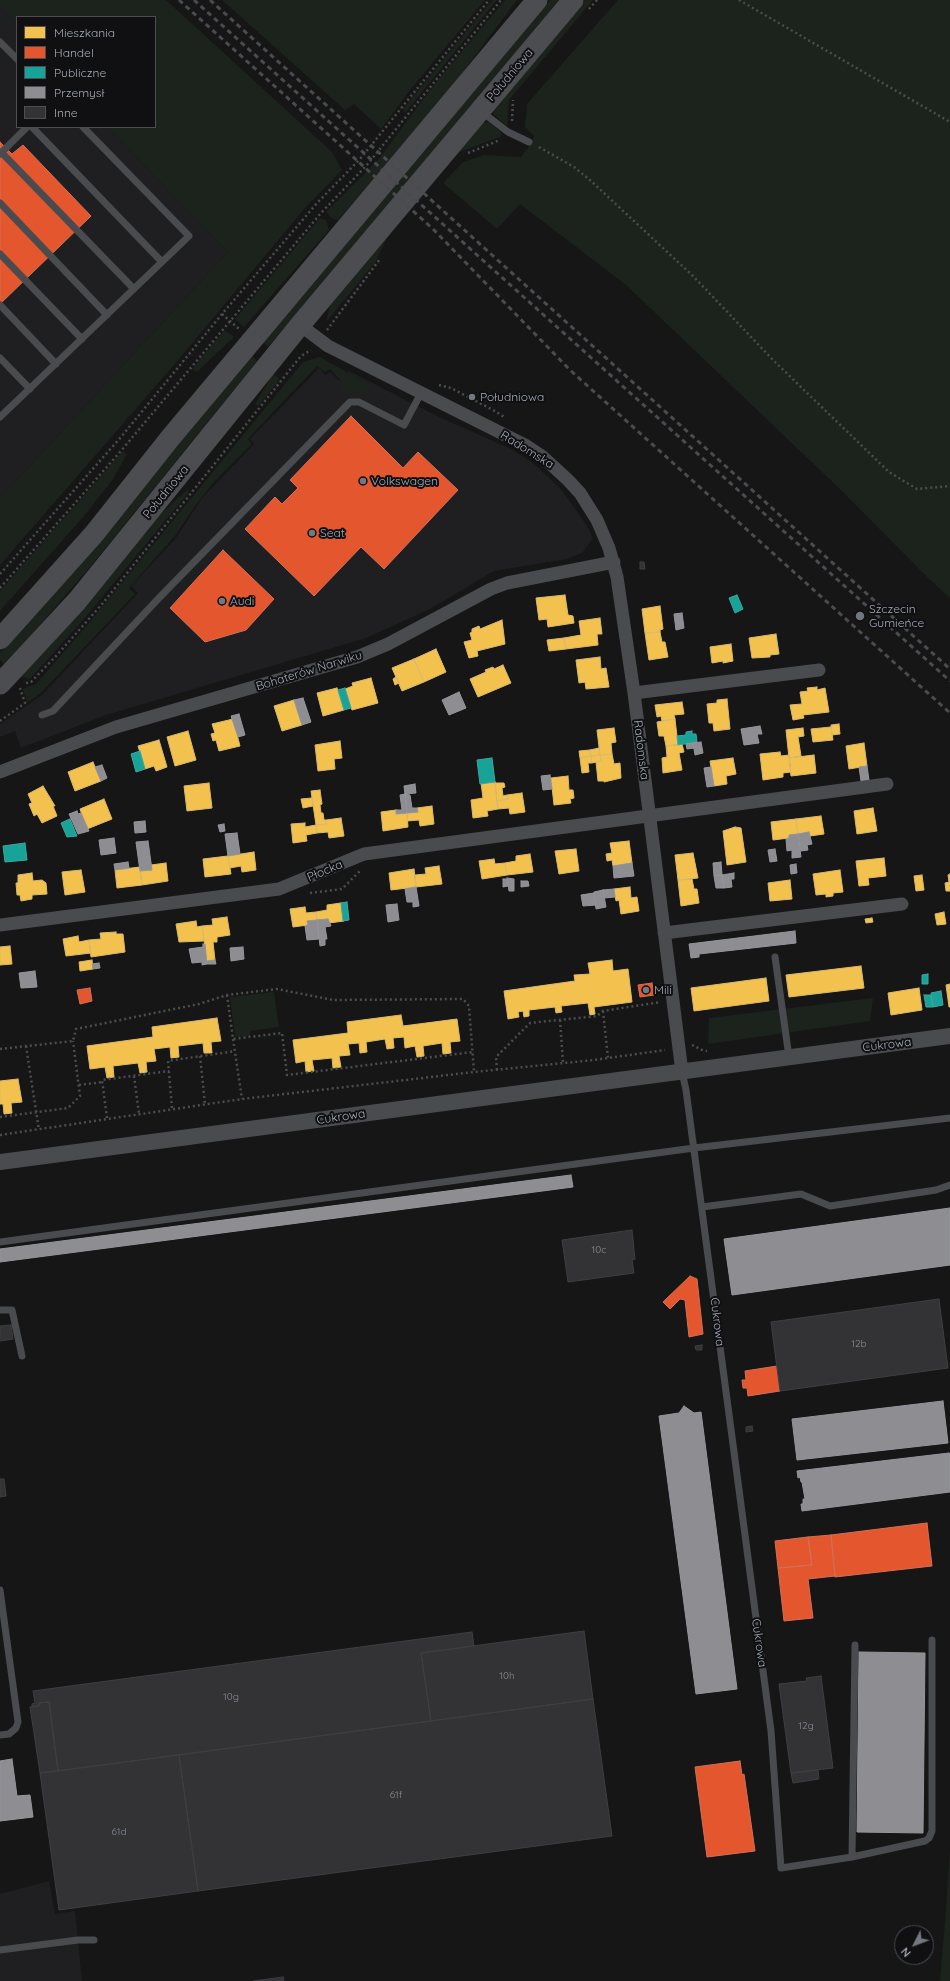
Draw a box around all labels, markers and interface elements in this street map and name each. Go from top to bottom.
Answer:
legend [16,16,156,128]
text: Mieszkania [54,25,115,40]
text: Handel [54,45,94,60]
street label: Południowa [484,46,536,104]
text: Publiczne [54,65,106,80]
text: Przemysł [54,85,104,100]
text: Inne [54,105,78,120]
place label: Południowa [480,390,544,404]
marker: Południowa [467,392,477,402]
street label: Radomska [498,428,556,472]
street label: Południowa [140,463,192,521]
place label: Volkswagen [371,474,438,488]
marker: Volkswagen [358,476,368,486]
place label: Seat [320,526,345,540]
marker: Seat [307,528,317,538]
place label: Audi [230,594,254,608]
marker: Audi [217,596,227,606]
place label: Szczecin Gumieńce [869,602,924,630]
marker: Szczecin Gumieńce [854,610,866,622]
street label: Bohaterów Narwiku [254,648,364,694]
street label: Radomska [630,719,652,781]
street label: Płocka [305,857,345,885]
place label: Mili [654,983,672,997]
marker: Mili [641,985,651,995]
street label: Cukrowa [862,1035,912,1055]
street label: Cukrowa [316,1106,366,1128]
house number: 10c [592,1244,606,1256]
street label: Cukrowa [707,1297,727,1347]
house number: 12b [851,1338,867,1350]
street label: Cukrowa [748,1618,770,1668]
house number: 10h [499,1670,515,1682]
house number: 10g [223,1691,239,1703]
house number: 12g [798,1720,814,1732]
house number: 61f [390,1789,402,1801]
house number: 61d [111,1826,127,1838]
north arrow [894,1925,934,1965]
text: N [898,1945,914,1960]

